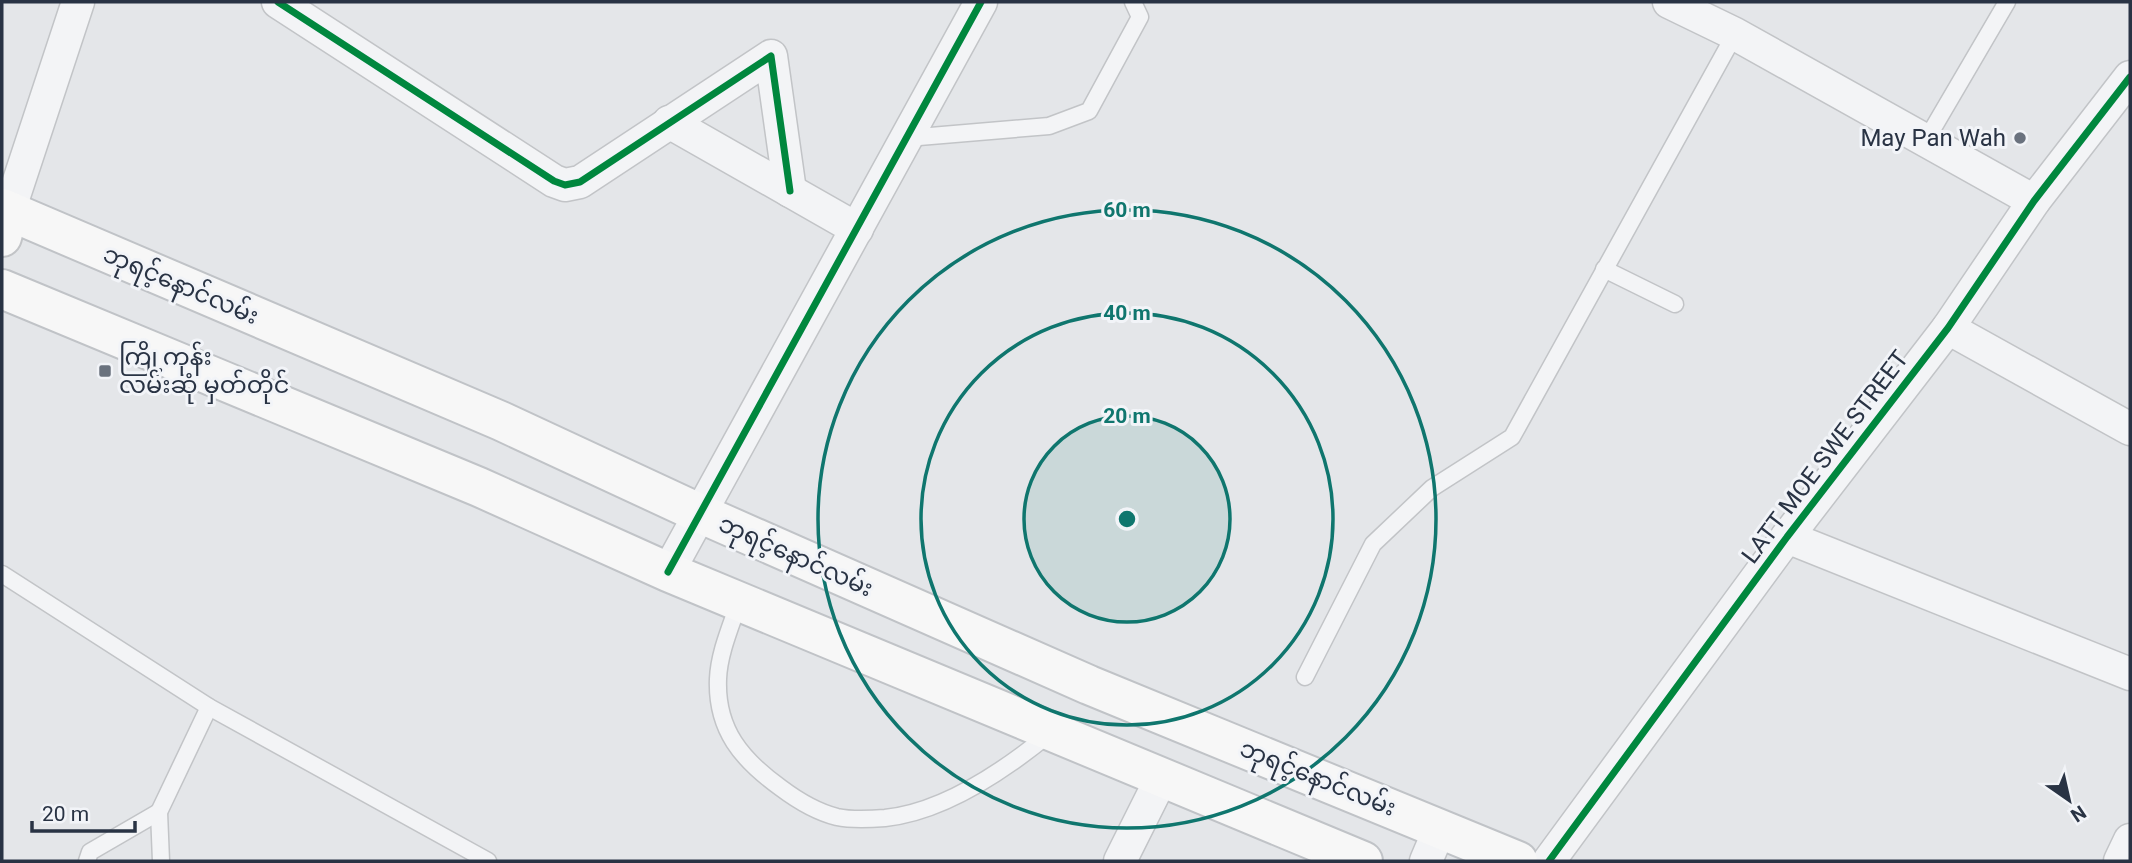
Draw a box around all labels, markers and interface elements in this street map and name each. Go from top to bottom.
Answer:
place label: May Pan Wah [1860,124,2006,152]
marker: May Pan Wah [2012,130,2028,146]
text: 60 m [1103,198,1151,222]
street label: ဘုရင့်နောင်လမ်း [97,238,264,335]
text: 40 m [1103,301,1151,325]
place label: ကြို့ကုန်း လမ်းဆုံ မှတ်တိုင် [119,341,289,404]
street label: LATT MOE SWE STREET [1736,345,1914,569]
marker: ကြို့ကုန်း လမ်းဆုံ မှတ်တိုင် [97,363,113,379]
text: 20 m [1103,404,1151,428]
centre of rings [1115,507,1139,531]
street label: ဘုရင့်နောင်လမ်း [713,508,878,607]
street label: ဘုရင့်နောင်လမ်း [1234,732,1401,827]
north arrow [2034,765,2104,835]
scale bar [32,790,135,834]
text: N [2066,800,2090,827]
text: 20 m [42,802,89,826]

